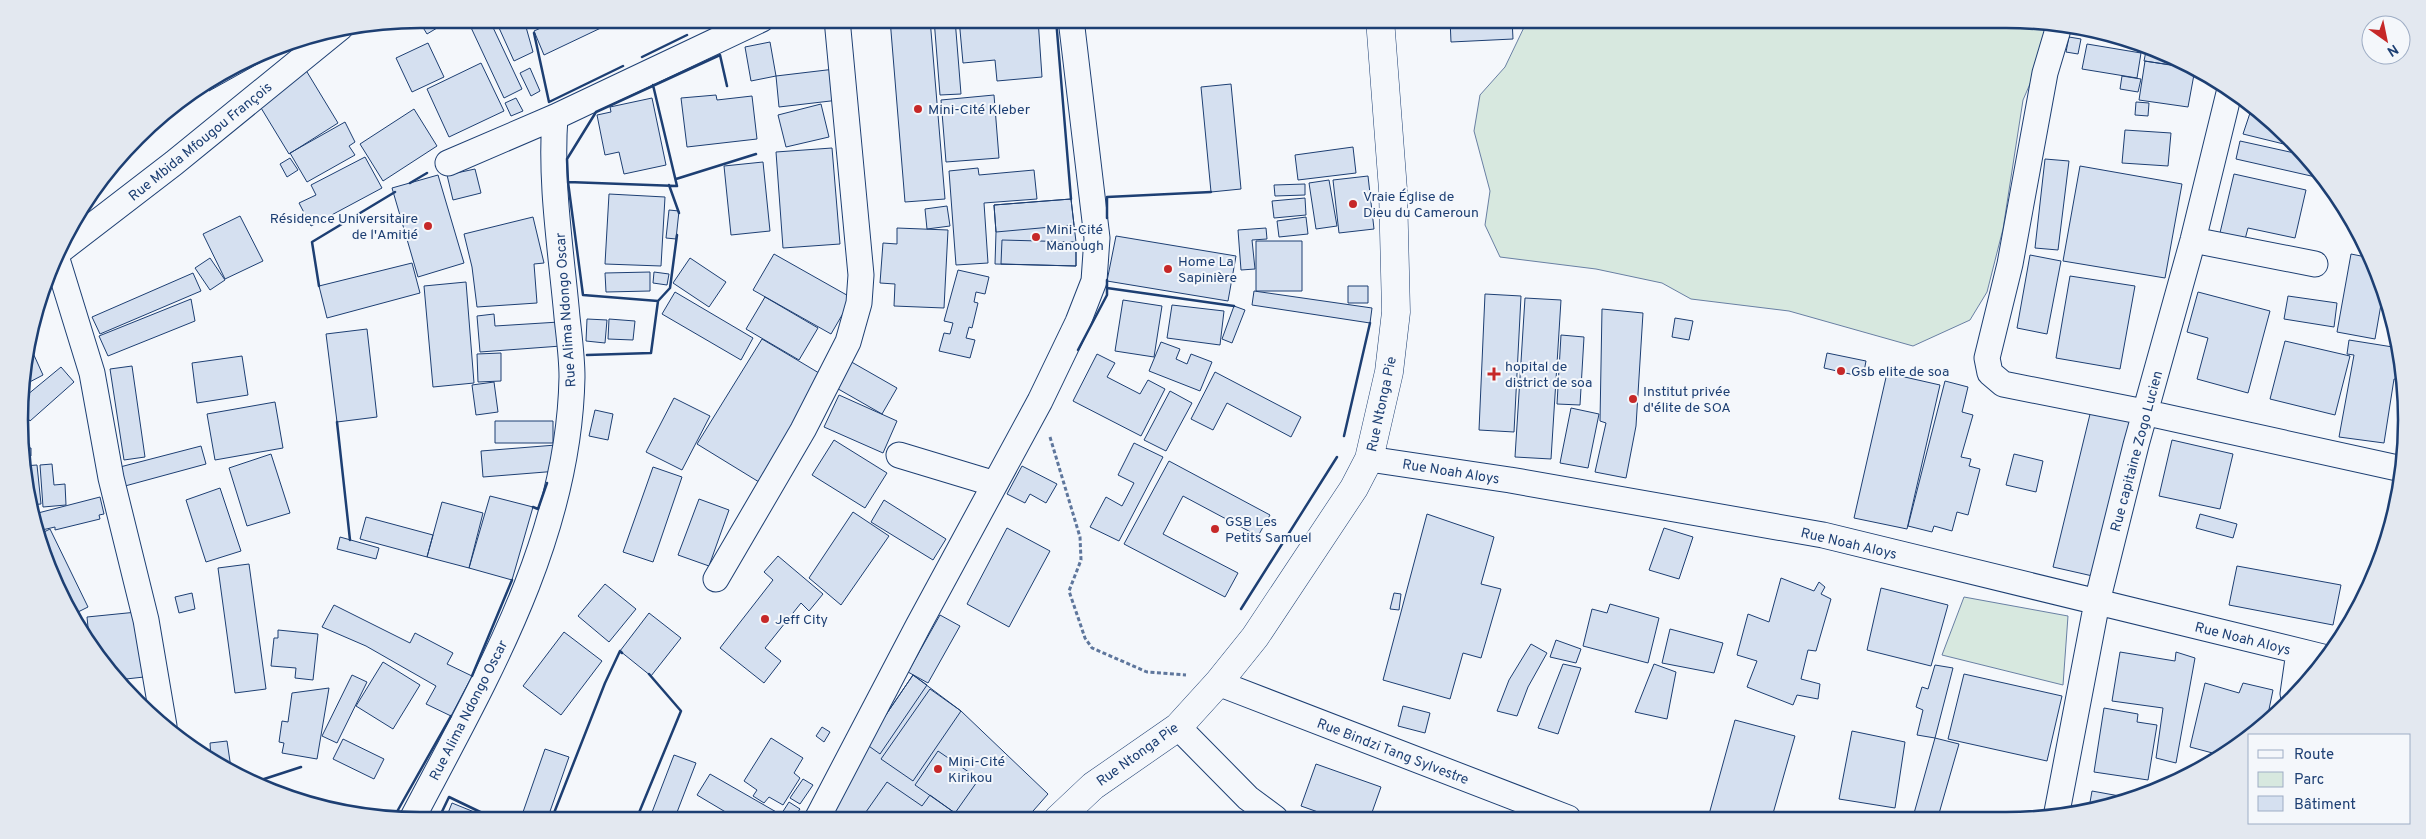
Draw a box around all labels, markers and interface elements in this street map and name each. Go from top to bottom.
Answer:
north arrow [2361,15,2411,65]
text: N [2383,40,2401,60]
street label: Rue Mbida Mfougou François [126,79,276,205]
place label: Mini-Cité Kleber [928,102,1031,119]
marker: Mini-Cité Kleber [912,103,924,115]
place label: Vraie Église de Dieu du Cameroun [1363,188,1479,222]
marker: Vraie Église de Dieu du Cameroun [1347,198,1359,210]
place label: Résidence Universitaire de l'Amitié [270,211,418,244]
marker: Résidence Universitaire de l'Amitié [422,220,434,232]
place label: Mini-Cité Manough [1046,222,1104,255]
street label: Rue Alima Ndongo Oscar [553,231,580,388]
marker: Mini-Cité Manough [1030,231,1042,243]
place label: Home La Sapinière [1178,254,1237,287]
marker: Home La Sapinière [1162,263,1174,275]
street label: Rue Ntonga Pie [1364,355,1401,454]
place label: hopital de district de soa [1505,359,1592,392]
place label: Gsb elite de soa [1851,364,1949,381]
marker: Gsb elite de soa [1835,365,1847,377]
marker: hopital de district de soa [1487,367,1501,381]
street label: Rue capitaine Zogo Lucien [2108,369,2167,534]
place label: Institut privée d'élite de SOA [1643,384,1731,417]
marker: Institut privée d'élite de SOA [1627,393,1639,405]
street label: Rue Noah Aloys [1401,456,1501,489]
place label: GSB Les Petits Samuel [1225,514,1312,547]
marker: GSB Les Petits Samuel [1209,523,1221,535]
street label: Rue Noah Aloys [1799,525,1898,564]
place label: Jeff City [775,612,828,629]
marker: Jeff City [759,613,771,625]
street label: Rue Noah Aloys [2193,619,2292,660]
street label: Rue Alima Ndongo Oscar [427,637,512,784]
street label: Rue Bindzi Tang Sylvestre [1314,716,1471,789]
street label: Rue Ntonga Pie [1094,720,1182,791]
legend [2248,734,2411,824]
text: Route [2294,746,2334,765]
place label: Mini-Cité Kirikou [948,754,1005,787]
marker: Mini-Cité Kirikou [932,763,944,775]
text: Parc [2294,771,2324,790]
text: Bâtiment [2294,796,2356,815]

